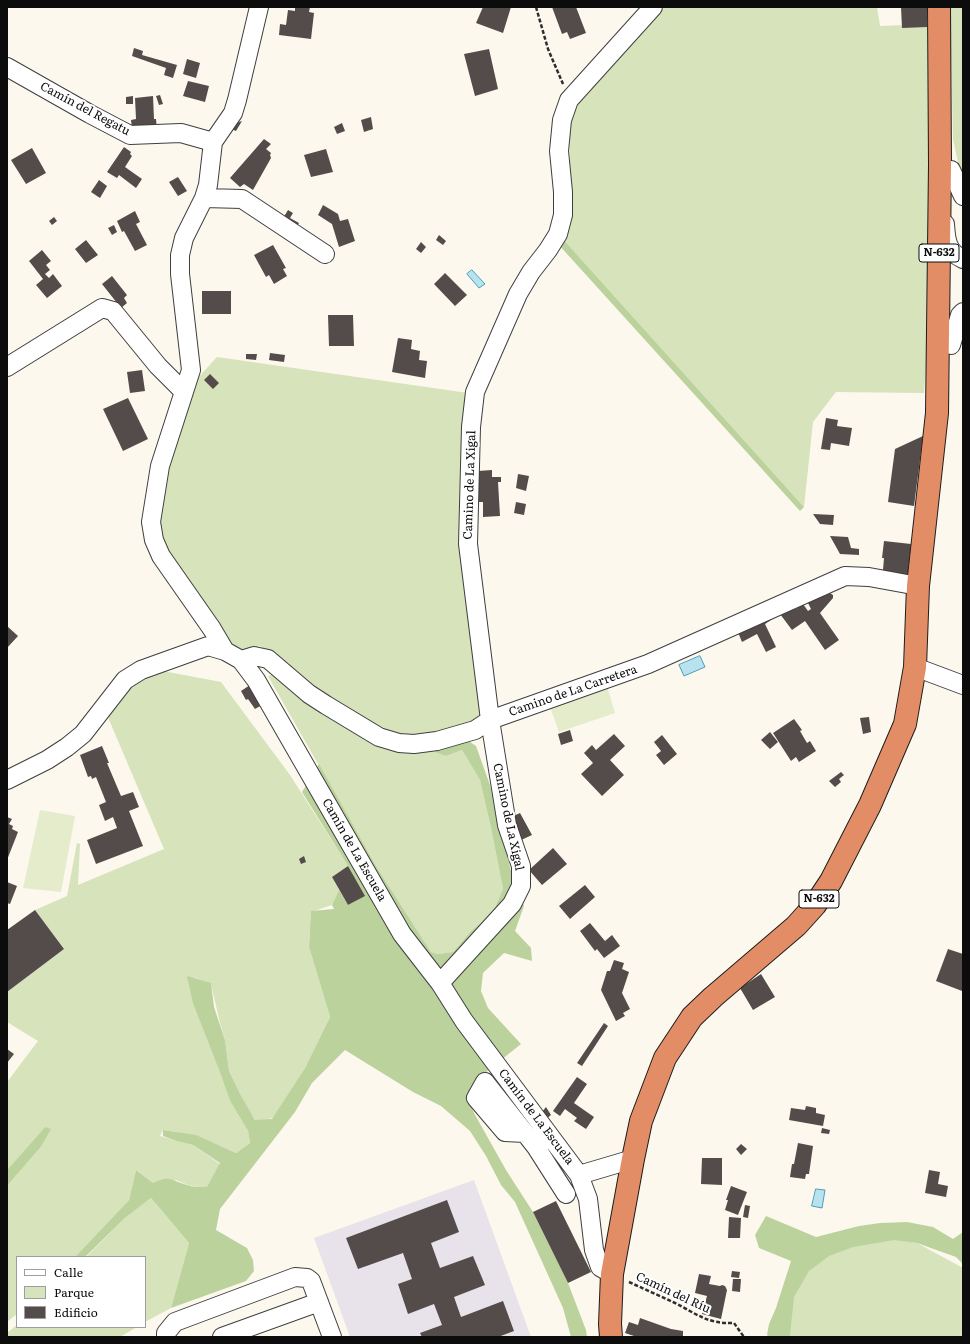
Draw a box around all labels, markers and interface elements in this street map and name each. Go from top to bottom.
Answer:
street label: Camín del Regatu [38,79,132,139]
road number: N-632 [919,244,959,262]
street label: Camino de La Xigal [461,430,479,540]
street label: Camino de La Carretera [507,662,639,720]
street label: Camino de La Xigal [490,762,526,872]
street label: Camín de La Escuela [319,796,389,904]
road number: N-632 [799,890,839,908]
street label: Camín de La Escuela [495,1066,577,1168]
legend [16,1256,146,1328]
text: Calle [54,1263,83,1281]
street label: Camín del Ríu [633,1269,713,1317]
text: Parque [54,1283,94,1301]
text: Edificio [54,1303,98,1321]

